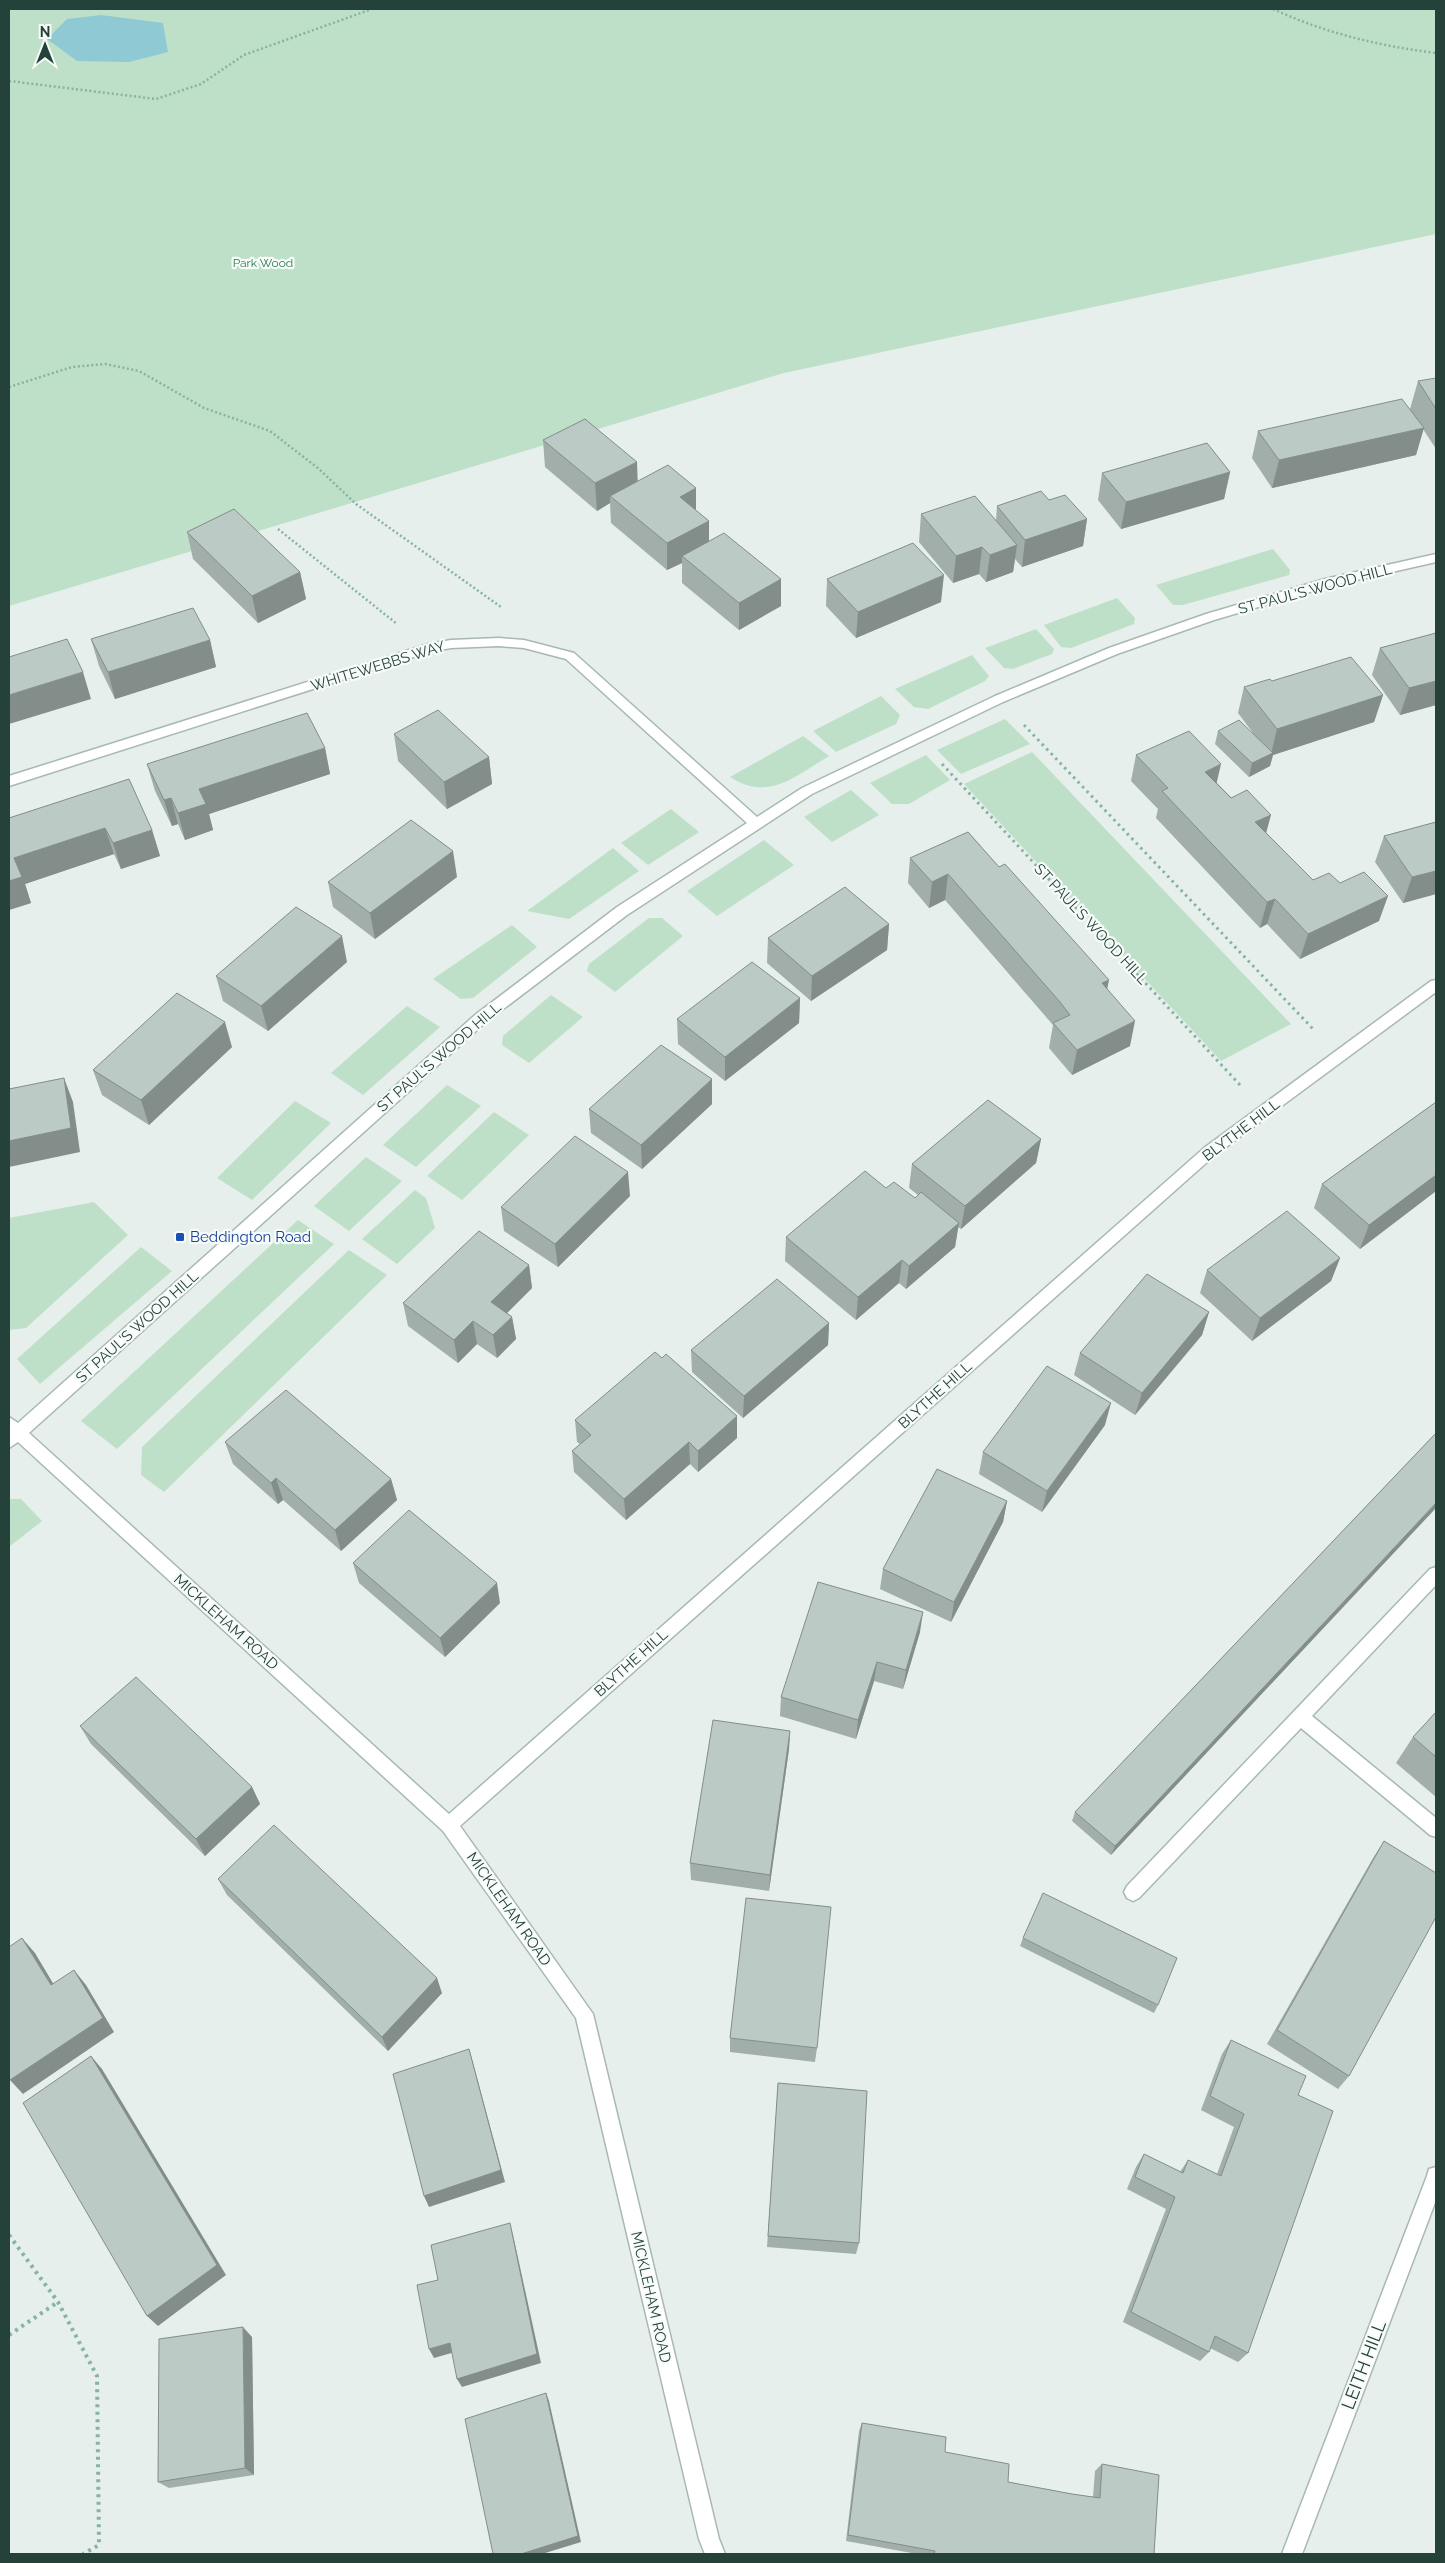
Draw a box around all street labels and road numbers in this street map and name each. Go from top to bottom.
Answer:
street label: ST PAUL'S WOOD HILL [1236,560,1394,618]
street label: WHITEWEBBS WAY [309,637,448,695]
street label: ST PAUL'S WOOD HILL [1030,860,1152,988]
street label: ST PAUL'S WOOD HILL [373,998,505,1116]
street label: BLYTHE HILL [1199,1095,1283,1165]
street label: ST PAUL'S WOOD HILL [72,1267,202,1387]
street label: BLYTHE HILL [895,1357,975,1433]
street label: MICKLEHAM ROAD [170,1570,282,1674]
street label: BLYTHE HILL [591,1625,671,1701]
street label: MICKLEHAM ROAD [463,1849,555,1969]
street label: MICKLEHAM ROAD [627,2229,675,2365]
street label: LEITH HILL [1337,2317,1390,2412]

